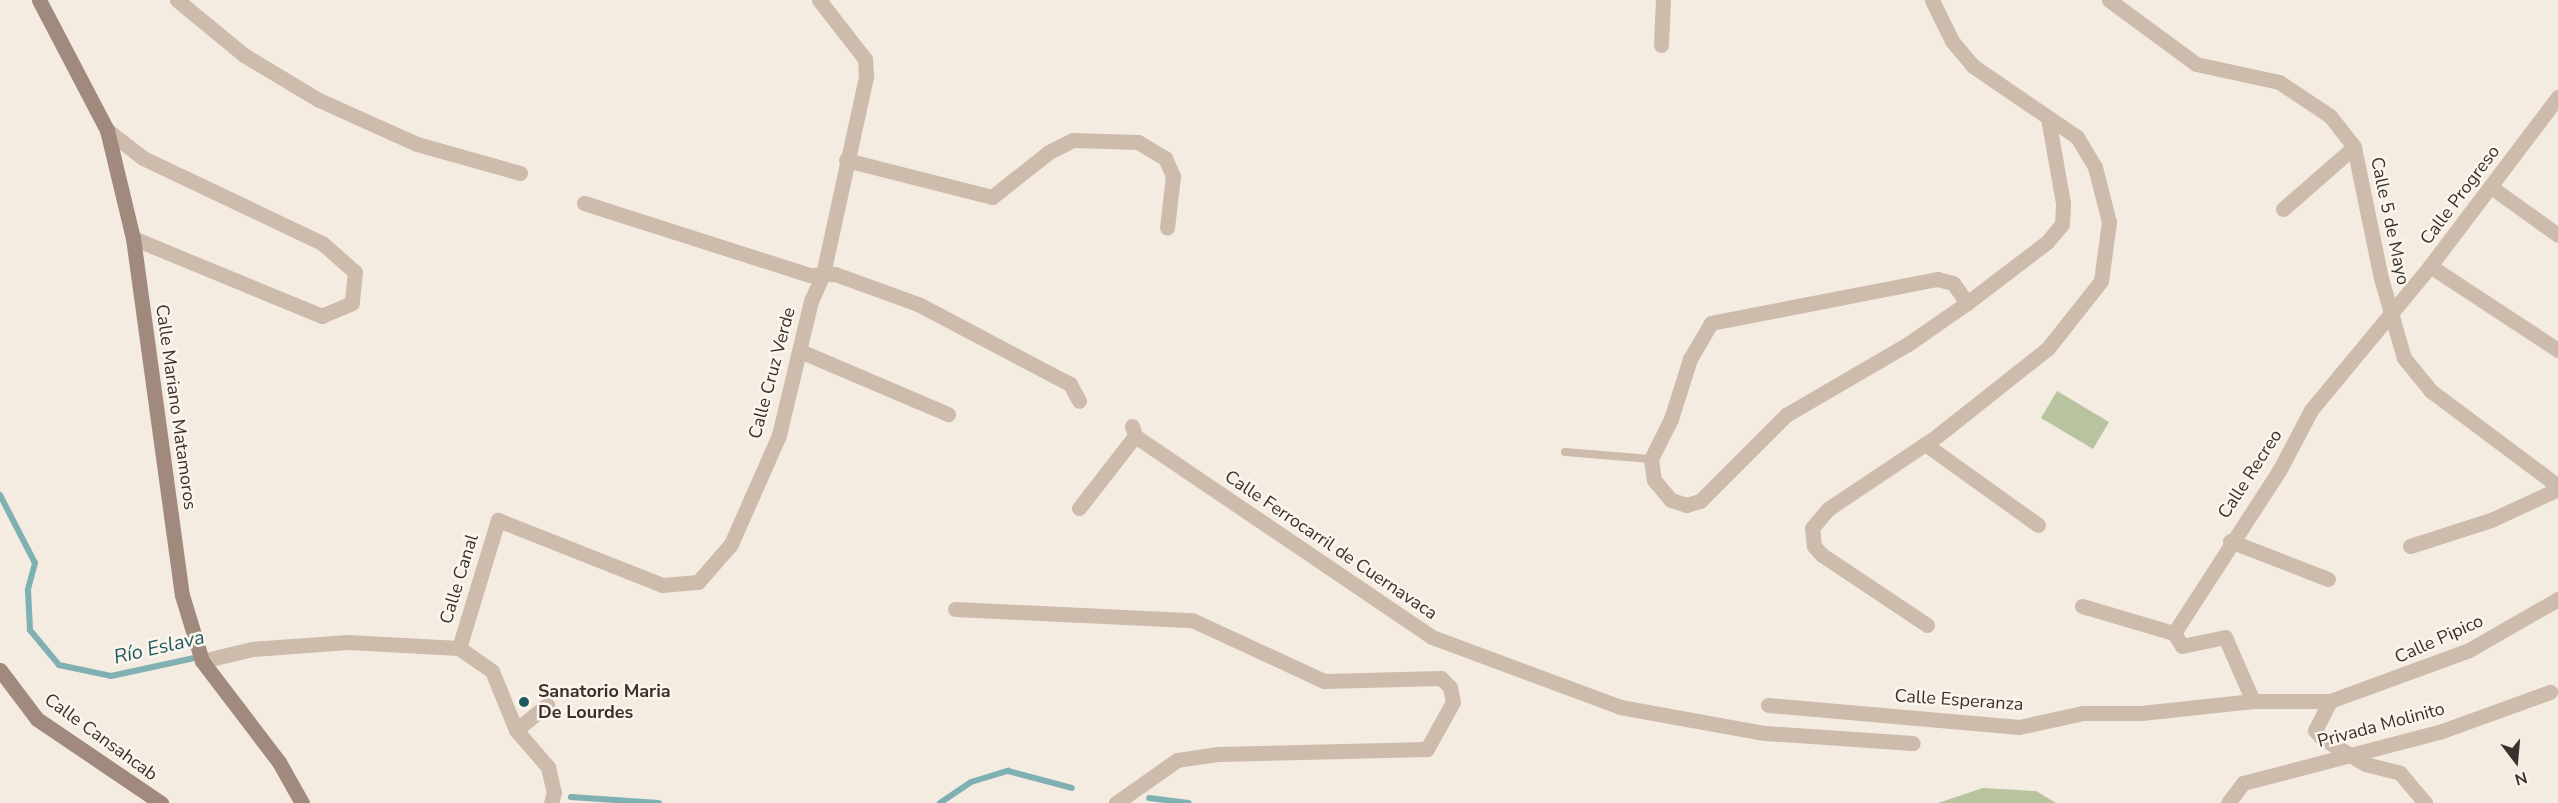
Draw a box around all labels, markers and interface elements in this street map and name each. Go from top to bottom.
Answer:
street label: Calle Progreso [2416,141,2504,249]
street label: Calle 5 de Mayo [2366,155,2414,287]
street label: Calle Mariano Matamoros [151,303,201,511]
street label: Calle Cruz Verde [744,305,800,441]
street label: Calle Recreo [2213,425,2287,523]
street label: Calle Ferrocarril de Cuernavaca [1221,466,1441,624]
street label: Calle Canal [435,532,483,626]
street label: Calle Pipico [2391,610,2487,668]
water label: Río Eslava [111,625,207,669]
place label: Sanatorio Maria De Lourdes [538,681,671,724]
street label: Calle Esperanza [1894,685,2024,715]
street label: Calle Cansahcab [40,689,162,785]
marker: Sanatorio Maria De Lourdes [515,693,533,711]
street label: Privada Molinito [2315,698,2447,752]
north arrow [2486,731,2546,791]
text: N [2512,766,2530,791]

